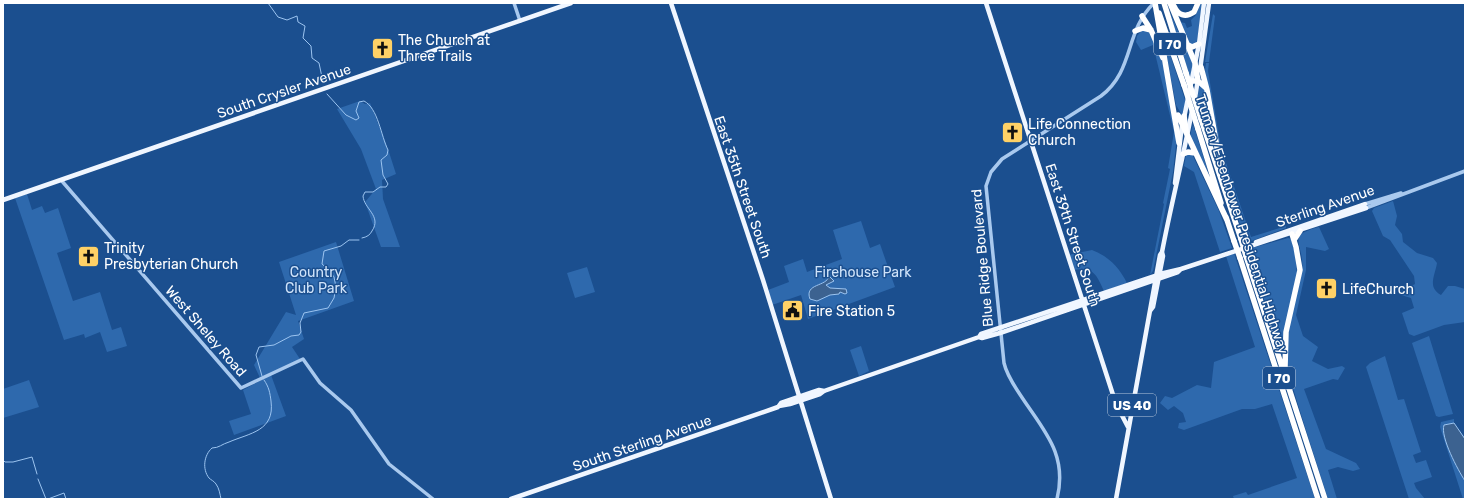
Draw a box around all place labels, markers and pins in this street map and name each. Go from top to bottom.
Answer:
place label: The Church at Three Trails [398,32,490,65]
church icon: The Church at Three Trails [369,35,395,61]
place label: Life Connection Church [1028,116,1131,149]
church icon: Life Connection Church [1000,119,1026,145]
place label: Trinity Presbyterian Church [104,240,238,273]
church icon: Trinity Presbyterian Church [75,243,101,269]
church icon: LifeChurch [1314,276,1340,302]
place label: LifeChurch [1342,281,1414,298]
public building icon: Fire Station 5 [780,298,806,324]
place label: Fire Station 5 [808,303,895,320]

